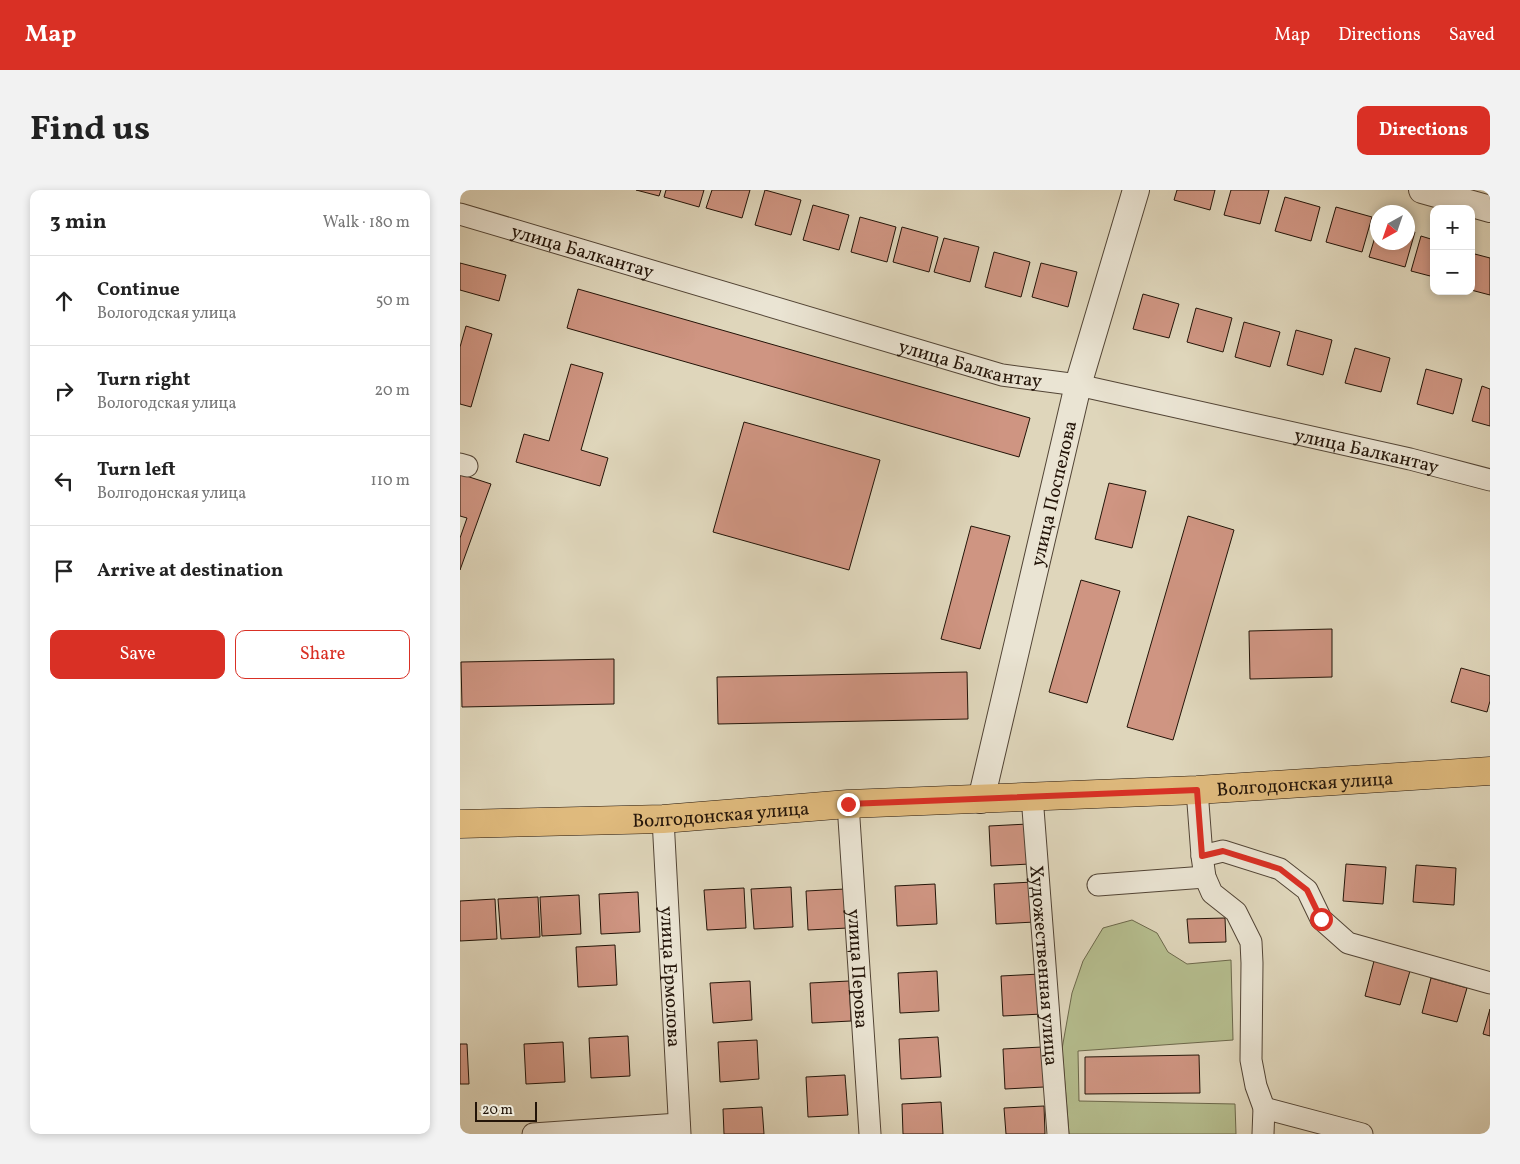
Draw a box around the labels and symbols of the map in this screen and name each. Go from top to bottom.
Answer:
north arrow [1370,205,1415,250]
street label: улица Балкантау [508,219,657,286]
street label: улица Балкантау [895,334,1044,395]
street label: улица Поспелова [1025,418,1084,569]
street label: улица Балкантау [1291,423,1441,481]
street label: Волгодонская улица [1216,766,1394,804]
route end [837,793,860,816]
street label: Волгодонская улица [632,796,810,835]
street label: Художественная улица [1022,864,1064,1067]
street label: улица Ермолова [653,906,686,1048]
street label: улица Перова [840,908,874,1029]
route start [1310,908,1333,931]
scale bar [475,1099,538,1122]

